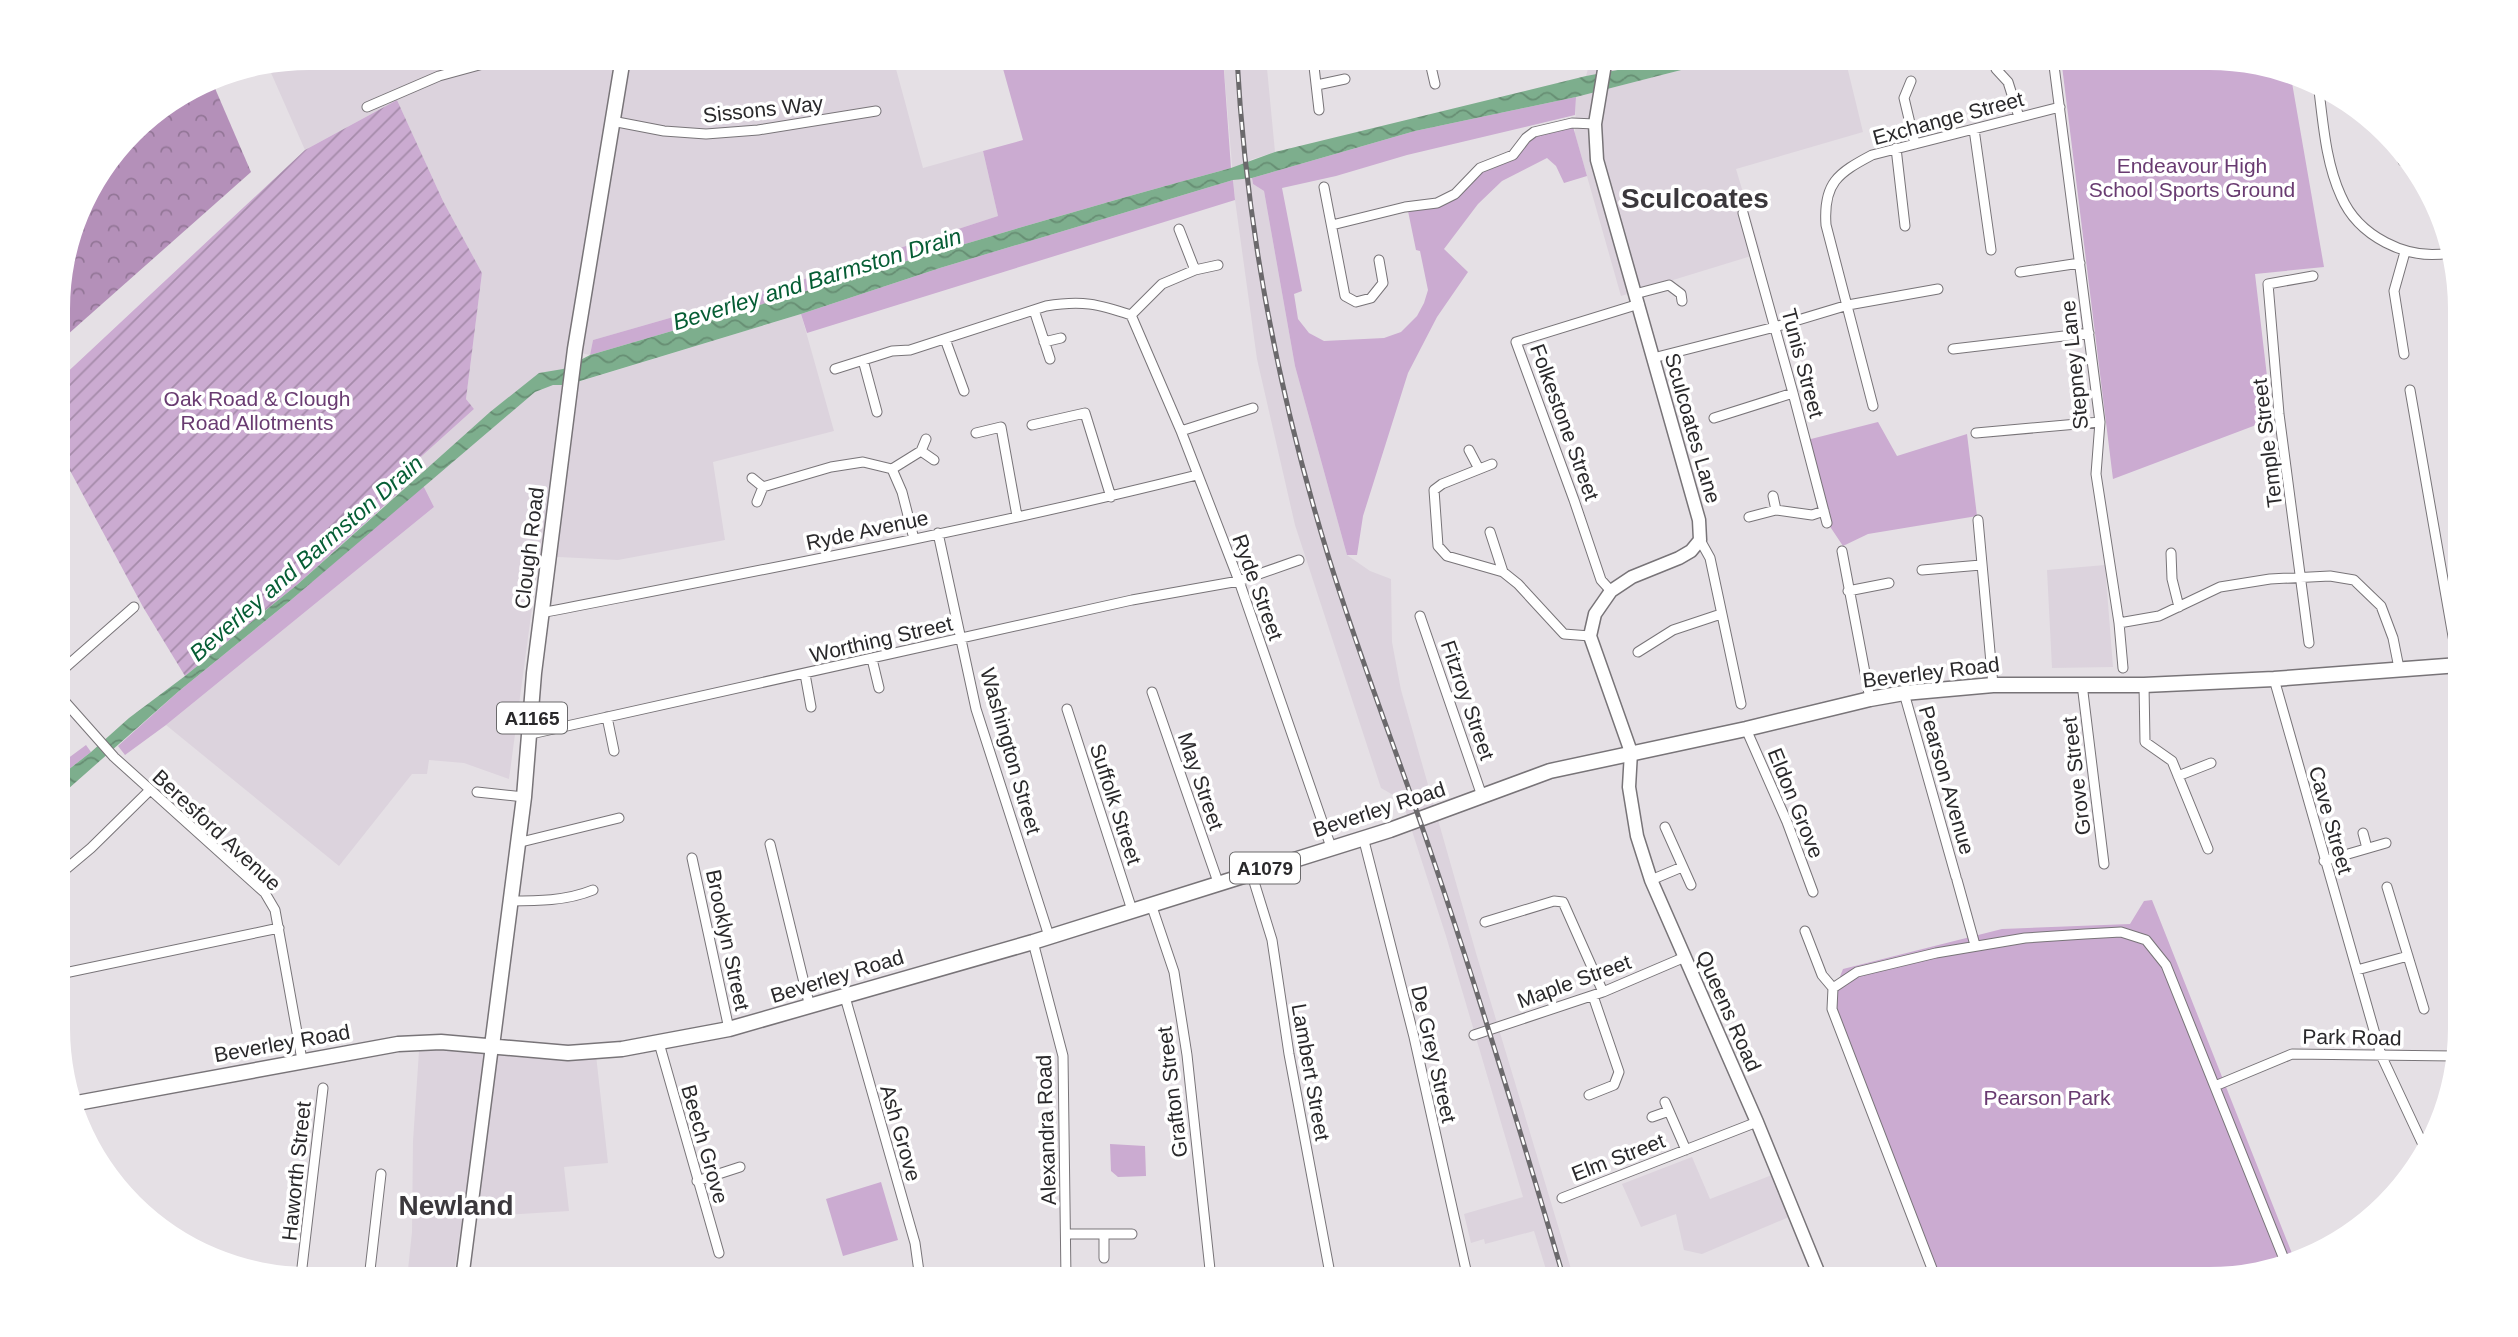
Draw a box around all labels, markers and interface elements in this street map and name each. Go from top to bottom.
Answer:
street label: Exchange Street [1870,87,2026,149]
street label: Sissons Way [702,91,825,127]
park label: Endeavour High School Sports Ground [2089,154,2295,201]
district label: Sculcoates [1621,183,1769,214]
water label: Beverley and Barmston Drain [670,223,964,335]
street label: Stepney Lane [2056,299,2092,431]
street label: Tunis Street [1777,306,1829,420]
street label: Folkestone Street [1526,341,1604,503]
street label: Sculcoates Lane [1661,350,1725,506]
street label: Temple Street [2248,377,2286,509]
park label: Oak Road & Clough Road Allotments [164,387,350,434]
water label: Beverley and Barmston Drain [184,450,428,666]
street label: Clough Road [510,486,548,610]
street label: Ryde Avenue [804,506,930,554]
street label: Ryde Street [1228,531,1288,643]
street label: Worthing Street [808,611,955,667]
street label: Fitzroy Street [1437,637,1499,763]
street label: Beverley Road [1861,652,2001,692]
street label: Washington Street [976,665,1046,837]
road number: A1165 [497,702,567,734]
street label: Pearson Avenue [1915,703,1979,857]
street label: Grove Street [2057,715,2095,836]
street label: May Street [1174,729,1228,833]
street label: Suffolk Street [1086,741,1146,867]
street label: Eldon Grove [1763,745,1829,861]
street label: Cave Street [2305,764,2357,877]
street label: Beresford Avenue [148,765,286,895]
street label: Beverley Road [1310,777,1448,841]
road number: A1079 [1230,852,1300,884]
street label: Brooklyn Street [702,867,754,1013]
street label: Beverley Road [768,945,906,1007]
street label: Queens Road [1692,947,1766,1075]
street label: Maple Street [1514,950,1634,1012]
street label: De Grey Street [1407,983,1461,1125]
street label: Lambert Street [1288,1002,1334,1143]
street label: Beverley Road [212,1020,352,1066]
street label: Grafton Street [1153,1025,1191,1159]
street label: Park Road [2302,1025,2402,1049]
street label: Alexandra Road [1032,1054,1060,1206]
street label: Beech Grove [677,1082,733,1206]
street label: Ash Grove [876,1082,926,1184]
park label: Pearson Park [1983,1086,2111,1109]
street label: Haworth Street [277,1100,315,1242]
street label: Elm Street [1568,1129,1668,1185]
district label: Newland [398,1190,514,1221]

